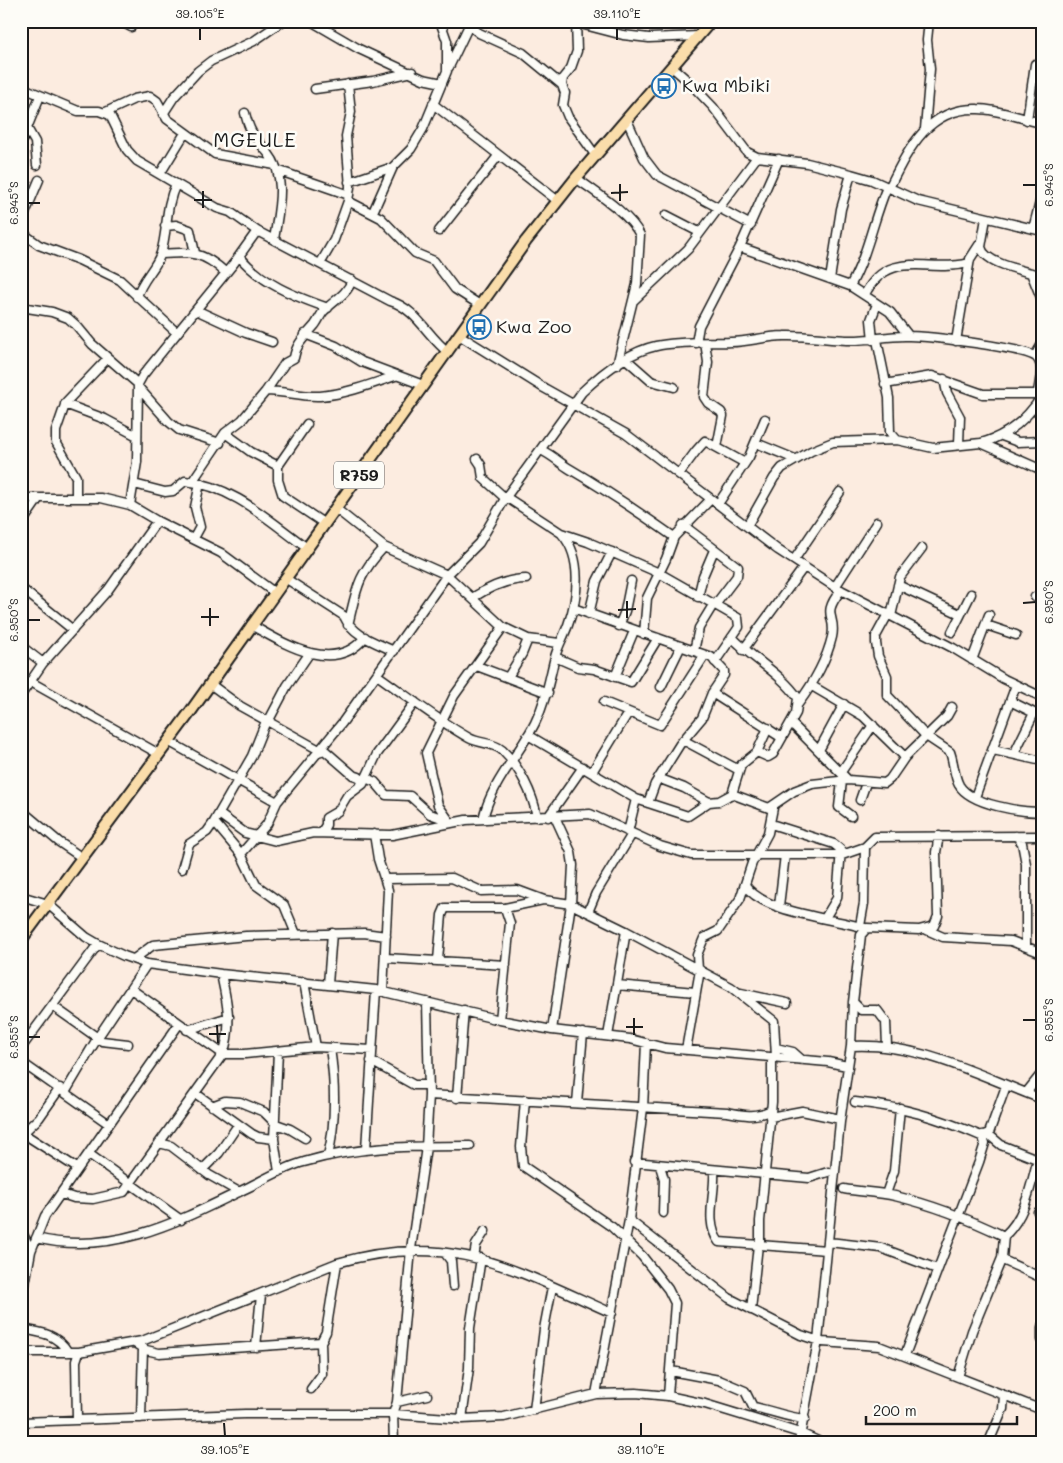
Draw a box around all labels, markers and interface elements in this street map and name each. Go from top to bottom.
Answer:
text: 39.105°E [176,5,225,21]
text: 39.110°E [593,5,641,21]
bus stop icon: Kwa Mbiki [651,73,677,99]
place label: Kwa Mbiki [682,73,770,97]
district label: MGEULE [213,126,297,152]
text: 6.945°S [1040,163,1056,207]
text: 6.945°S [5,181,21,225]
bus stop icon: Kwa Zoo [466,314,492,340]
place label: Kwa Zoo [496,314,572,338]
road number: R759 [334,462,384,488]
text: 6.950°S [1040,580,1056,624]
text: 6.950°S [5,598,21,642]
text: 6.955°S [1040,998,1056,1042]
text: 6.955°S [5,1015,21,1059]
scale bar [866,1393,1017,1425]
text: 200 m [873,1400,917,1420]
text: 39.105°E [201,1441,250,1457]
text: 39.110°E [617,1441,665,1457]

